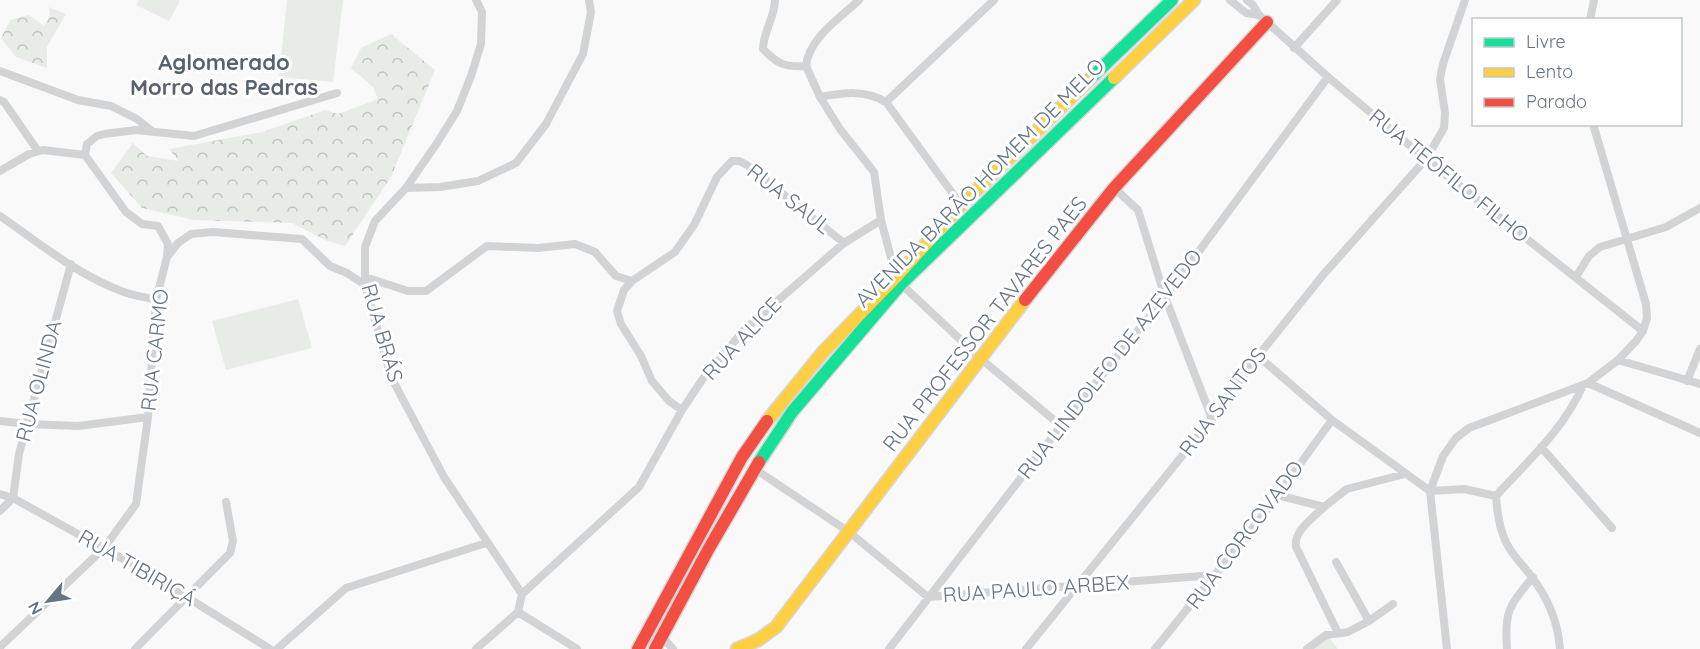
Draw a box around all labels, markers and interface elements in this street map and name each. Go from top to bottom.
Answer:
legend [1472,18,1682,126]
text: Livre [1526,30,1566,53]
district label: Aglomerado Morro das Pedras [130,48,318,101]
street label: AVENIDA BARÃO HOMEM DE MELO [849,52,1109,312]
text: Lento [1526,60,1573,83]
text: Parado [1526,90,1587,113]
street label: RUA TEÓFILO FILHO [1364,103,1535,248]
street label: RUA SAUL [742,157,837,239]
street label: RUA PROFESSOR TAVARES PAES [877,191,1092,456]
street label: RUA LINDOLFO DE AZEVEDO [1011,243,1207,483]
street label: RUA BRÁS [357,281,409,385]
street label: RUA CARMO [135,287,173,412]
street label: RUA ALICE [696,292,786,385]
street label: RUA OLINDA [9,317,67,444]
street label: RUA SANTOS [1173,342,1271,461]
street label: RUA CORCOVADO [1180,455,1309,614]
street label: RUA TIBIRIÇÁ [74,523,201,611]
street label: RUA PAULO ARBEX [942,568,1130,607]
north arrow [18,571,78,631]
text: N [23,598,46,618]

